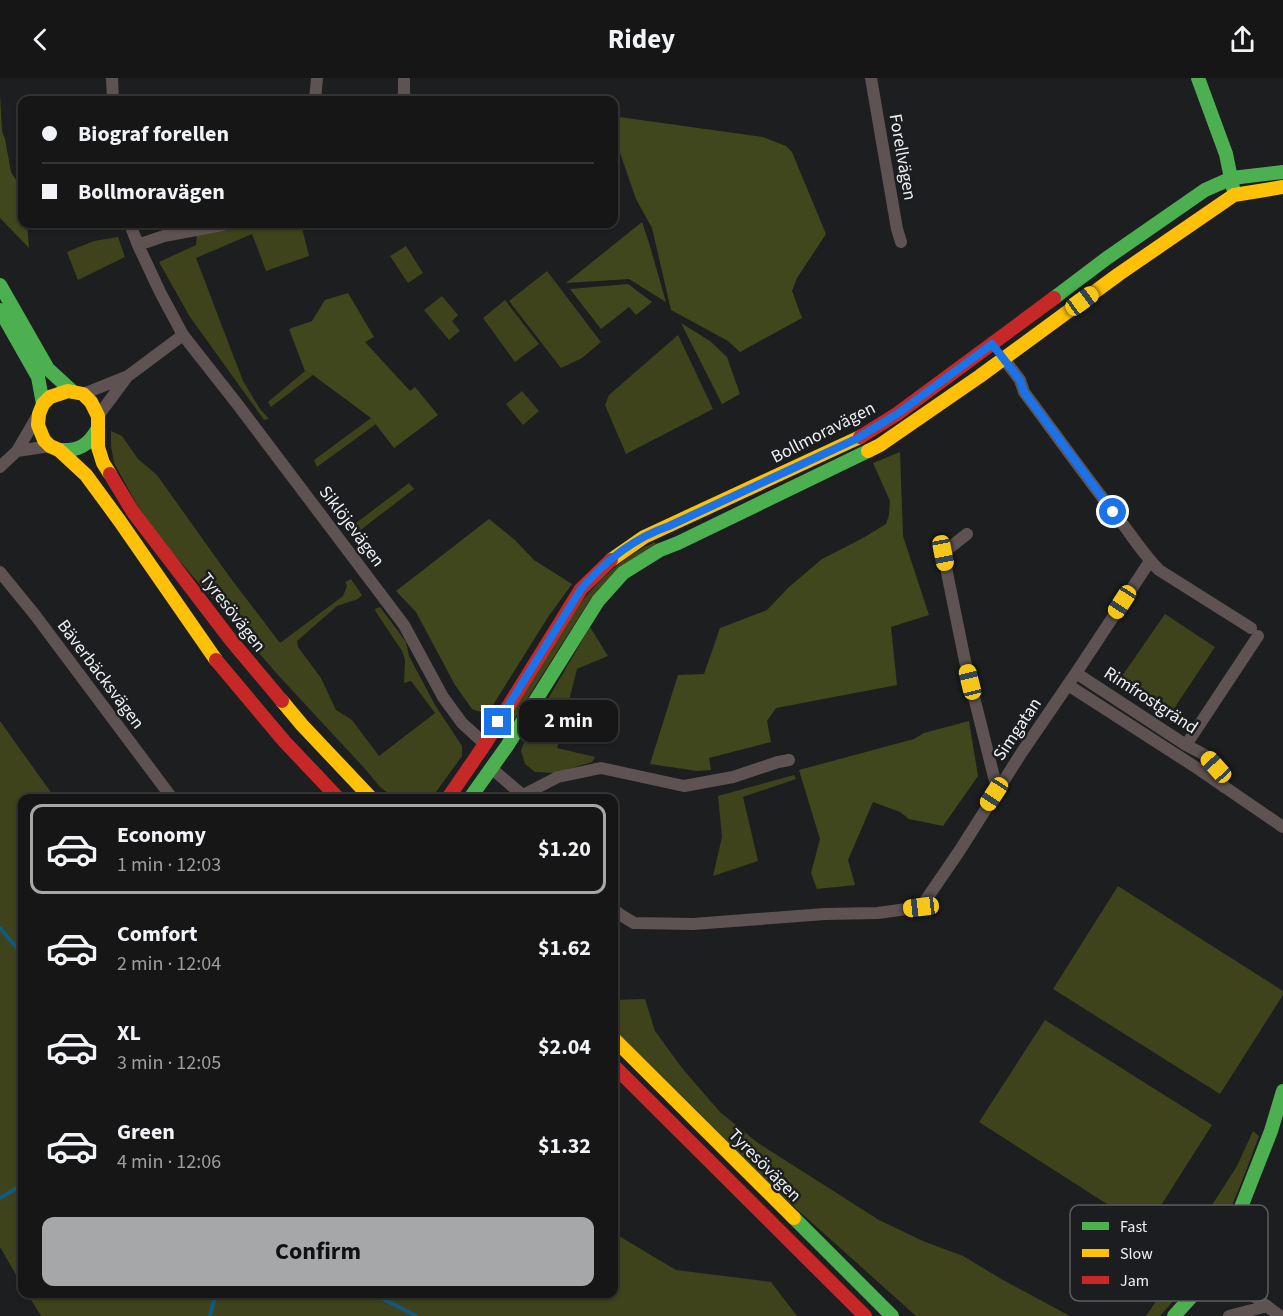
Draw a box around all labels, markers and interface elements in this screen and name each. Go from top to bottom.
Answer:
text: Ridey [608,20,675,59]
icon: back [24,23,57,56]
icon: share [1226,23,1259,56]
street label: Forellvägen [883,112,922,202]
text: Biograf forellen [78,118,229,150]
text: Bollmoravägen [78,176,225,208]
car [1062,283,1102,319]
street label: Bollmoravägen [767,395,880,469]
street label: Siklöjevägen [313,481,390,572]
route start [1099,498,1126,525]
car [931,534,955,572]
street label: Tyresövägen [194,567,272,657]
car [1105,582,1139,622]
street label: Bäverbäcksvägen [51,614,150,734]
street label: Rimfrostgränd [1099,661,1203,740]
car [957,662,983,702]
street label: Simgatan [987,693,1048,766]
callout: 2 min [519,701,618,743]
text: 2 min [544,707,593,735]
route end [484,708,511,735]
car [1197,748,1235,786]
car [977,774,1011,814]
text: Economy [117,819,206,851]
icon: car [45,822,99,876]
text: $1.20 [538,833,591,865]
text: 1 min · 12:03 [117,851,221,879]
car [902,896,940,918]
text: Comfort [117,918,198,950]
icon: car [45,921,99,975]
text: $1.62 [538,932,591,964]
text: 2 min · 12:04 [117,950,221,978]
text: XL [117,1017,141,1049]
icon: car [45,1020,99,1074]
text: $2.04 [538,1031,591,1063]
text: 3 min · 12:05 [117,1049,221,1077]
text: Green [117,1116,175,1148]
icon: car [45,1119,99,1173]
street label: Tyresövägen [722,1123,807,1208]
text: $1.32 [538,1130,591,1162]
text: 4 min · 12:06 [117,1148,221,1176]
legend [1070,1205,1268,1301]
text: Fast [1120,1216,1148,1238]
button: Confirm [42,1217,594,1286]
text: Slow [1120,1243,1153,1265]
text: Jam [1120,1270,1149,1292]

